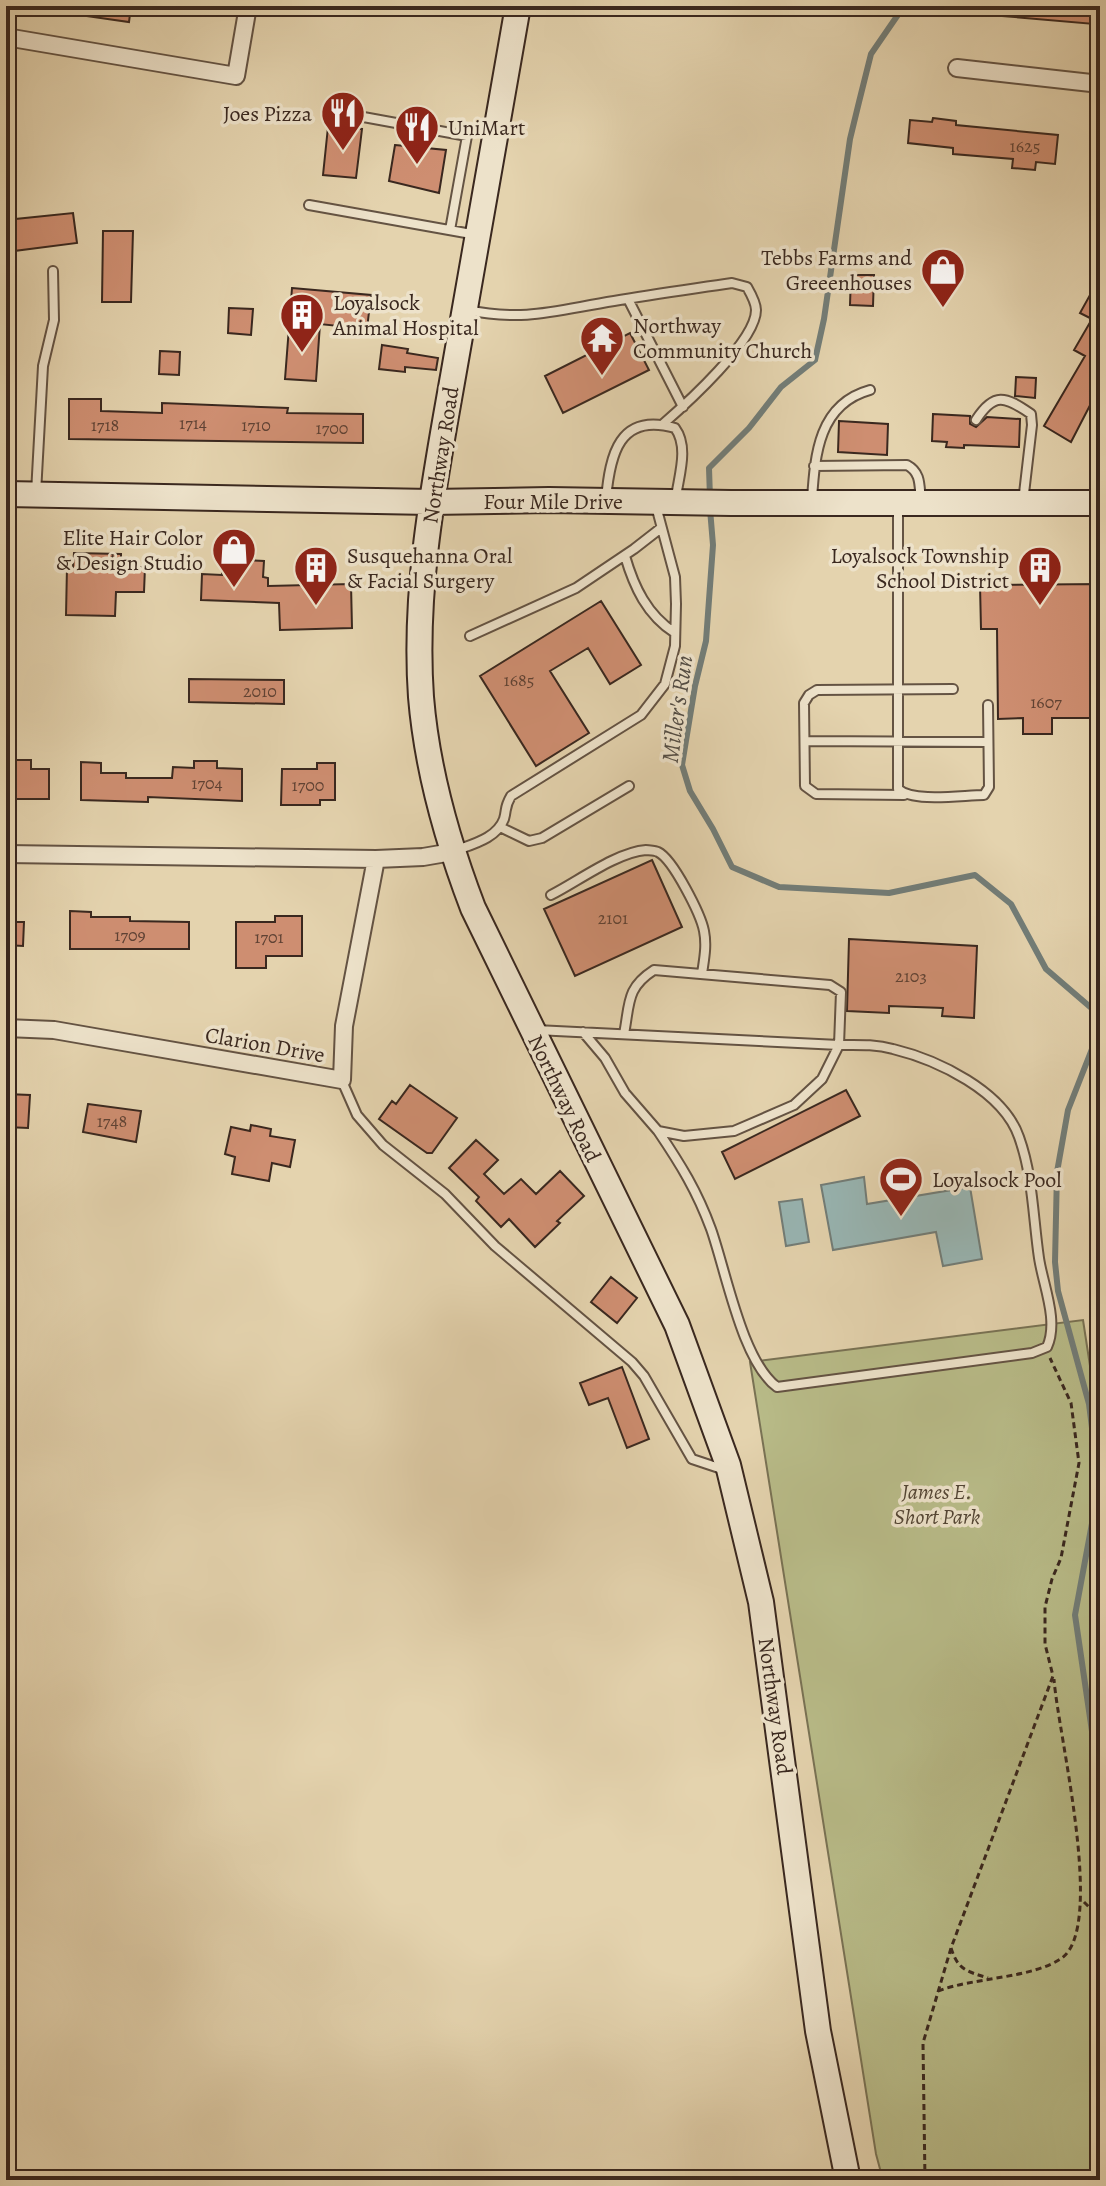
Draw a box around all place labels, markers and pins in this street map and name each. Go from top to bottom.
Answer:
restaurant icon: Joes Pizza [319,89,367,152]
place label: Joes Pizza [223,99,313,129]
restaurant icon: UniMart [393,103,441,166]
place label: UniMart [448,113,525,143]
place label: Tebbs Farms and Greeenhouses [761,243,912,298]
shop icon: Tebbs Farms and Greeenhouses [919,246,967,309]
place label: Loyalsock Animal Hospital [332,288,479,343]
building icon: Loyalsock Animal Hospital [278,291,326,354]
place label: Northway Community Church [633,311,812,366]
temple icon: Northway Community Church [578,314,626,377]
place label: Elite Hair Color & Design Studio [56,523,203,578]
shop icon: Elite Hair Color & Design Studio [210,526,258,589]
place label: Susquehanna Oral & Facial Surgery [347,541,512,596]
place label: Loyalsock Township School District [830,541,1009,596]
building icon: Susquehanna Oral & Facial Surgery [292,544,340,607]
building icon: Loyalsock Township School District [1016,544,1064,607]
sports icon: Loyalsock Pool [877,1155,925,1218]
place label: Loyalsock Pool [932,1165,1062,1195]

